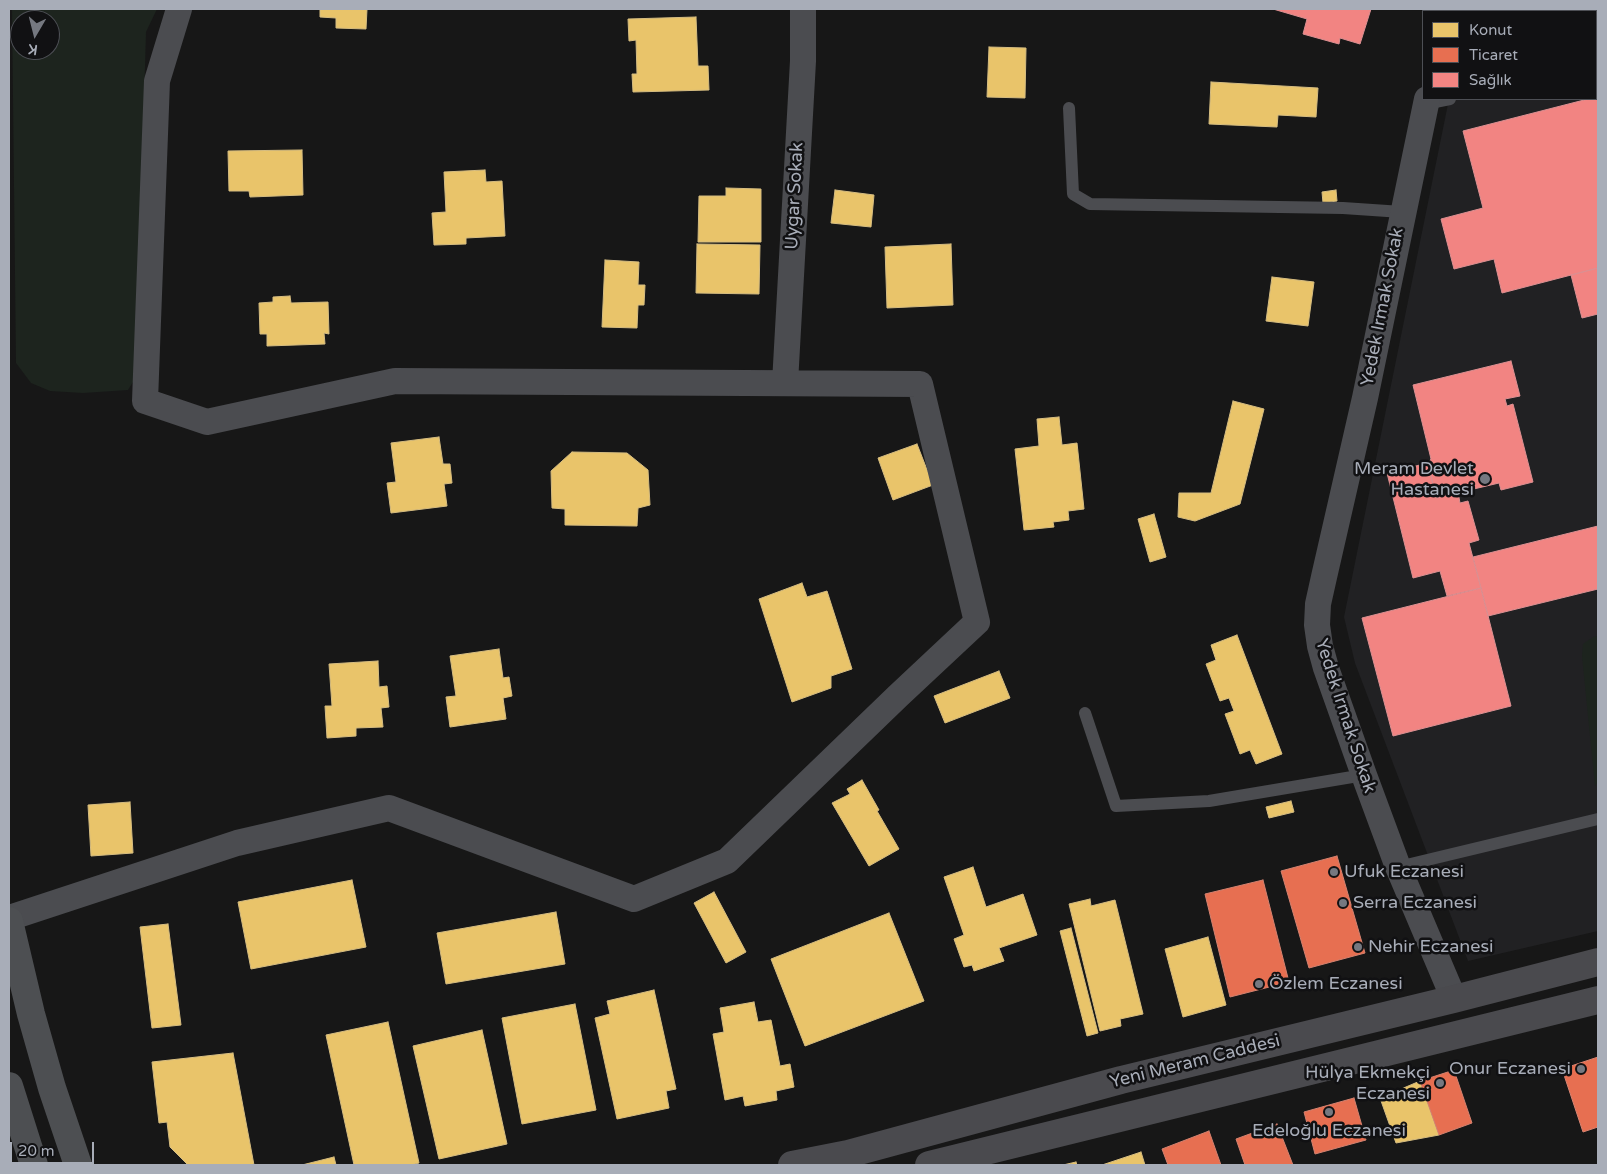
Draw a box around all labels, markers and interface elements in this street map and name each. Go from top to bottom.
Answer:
north arrow [10,10,60,60]
legend [1422,10,1597,100]
text: Konut [1469,21,1512,39]
text: K [27,40,39,58]
text: Ticaret [1469,46,1518,64]
text: Sağlık [1469,71,1512,89]
street label: Uygar Sokak [781,142,809,250]
street label: Yedek Irmak Sokak [1357,226,1409,388]
place label: Meram Devlet Hastanesi [1354,458,1474,500]
marker: Meram Devlet Hastanesi [1478,472,1492,486]
street label: Yedek Irmak Sokak [1310,636,1380,796]
place label: Ufuk Eczanesi [1344,861,1464,883]
marker: Ufuk Eczanesi [1328,866,1340,878]
place label: Serra Eczanesi [1353,892,1477,914]
marker: Serra Eczanesi [1337,897,1349,909]
place label: Nehir Eczanesi [1368,936,1494,958]
marker: Nehir Eczanesi [1352,941,1364,953]
place label: Özlem Eczanesi [1269,973,1403,995]
marker: Özlem Eczanesi [1253,978,1265,990]
street label: Yeni Meram Caddesi [1108,1030,1282,1094]
place label: Onur Eczanesi [1449,1058,1571,1080]
place label: Hülya Ekmekçi Eczanesi [1305,1062,1430,1104]
marker: Onur Eczanesi [1575,1063,1587,1075]
marker: Hülya Ekmekçi Eczanesi [1434,1077,1446,1089]
marker: Edeloğlu Eczanesi [1323,1106,1335,1118]
place label: Edeloğlu Eczanesi [1252,1120,1406,1142]
scale bar [12,1132,96,1164]
text: 20 m [18,1142,55,1160]

